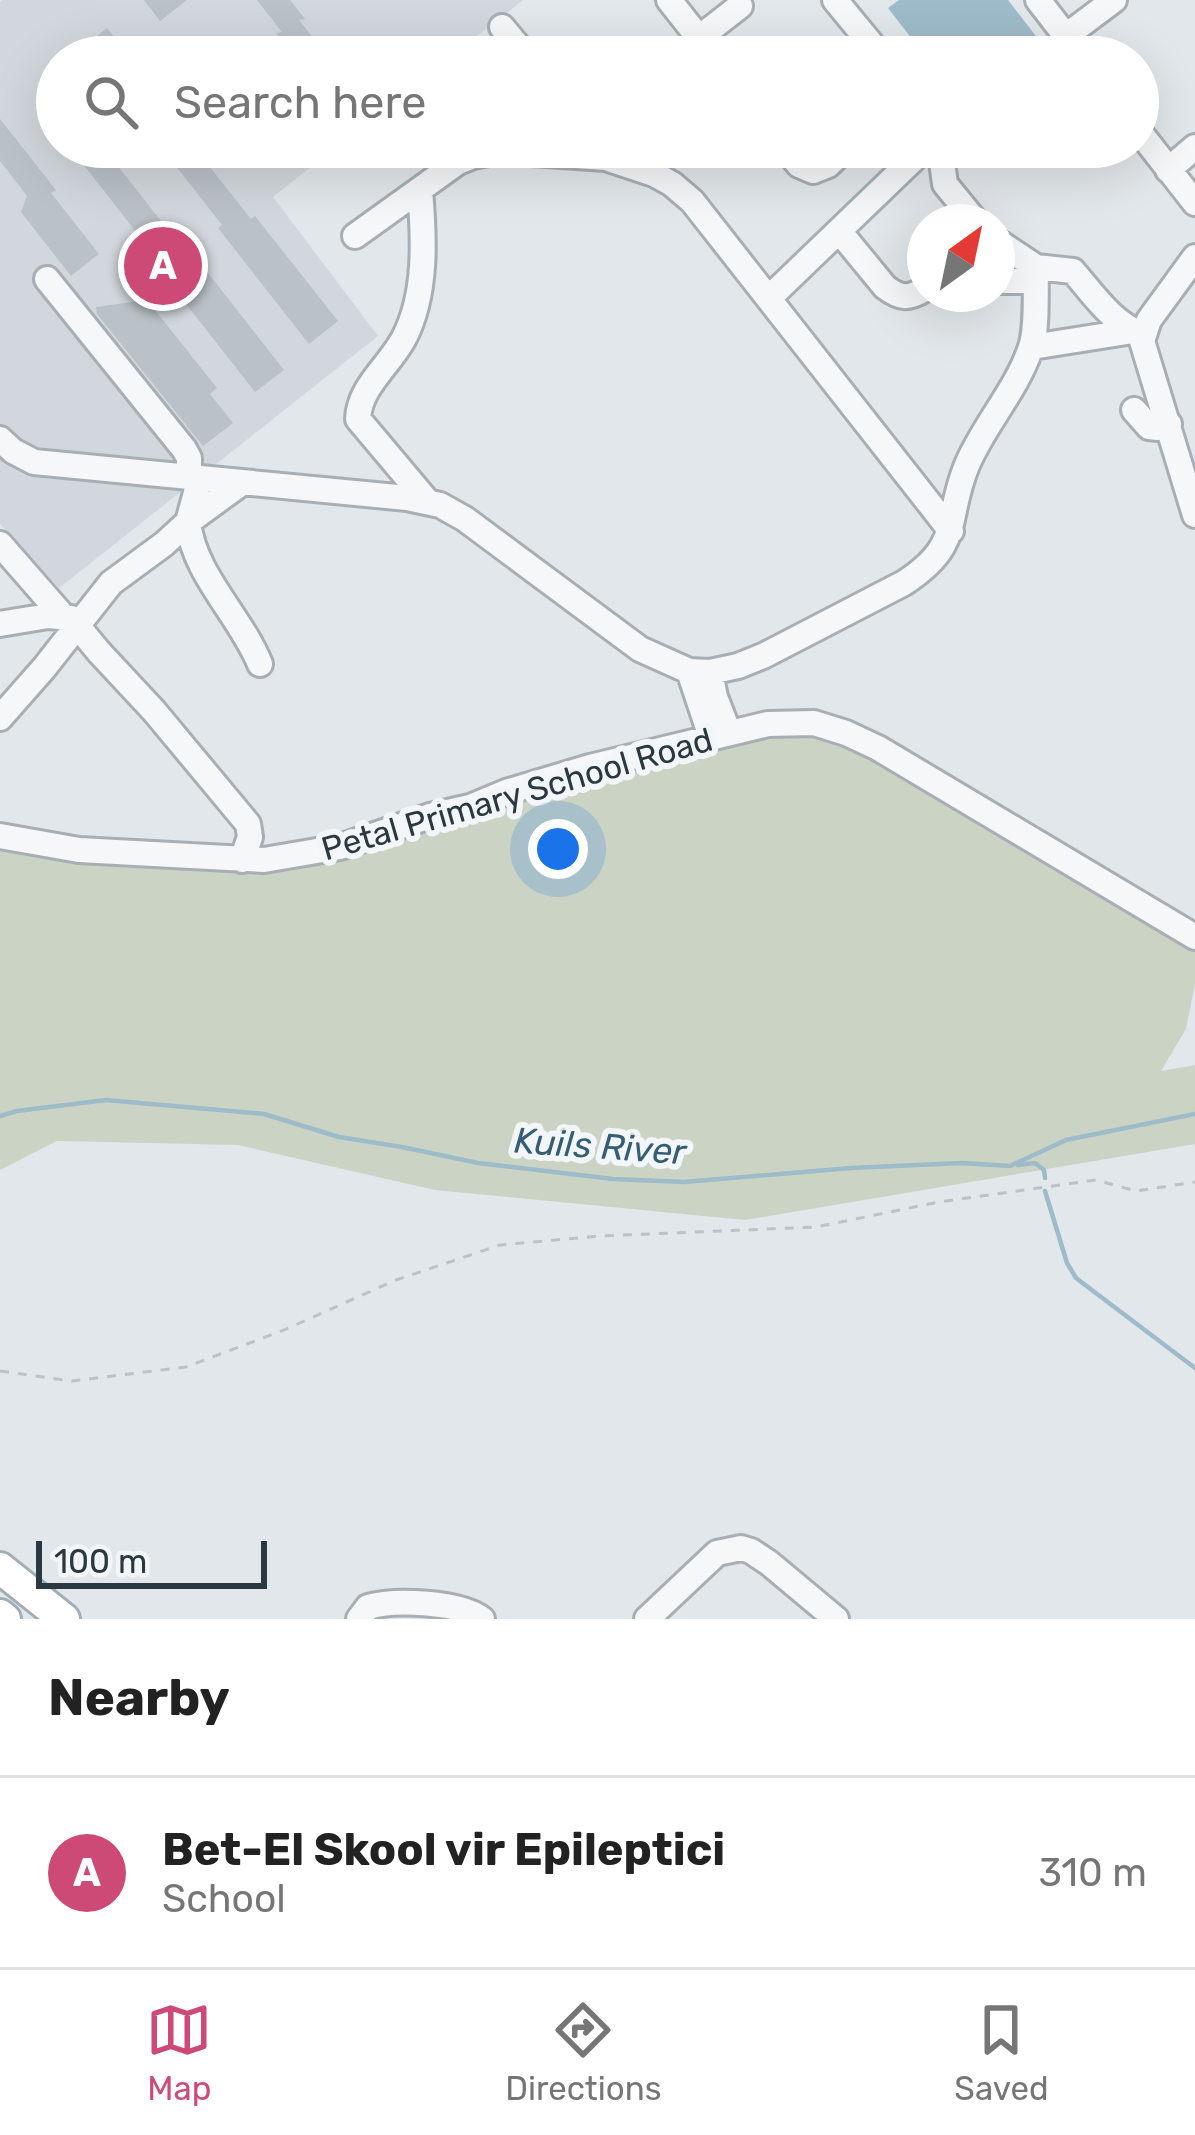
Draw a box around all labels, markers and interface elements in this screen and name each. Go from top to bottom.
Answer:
search box [36,36,1159,168]
icon: search [78,69,144,135]
text: Search here [174,76,426,129]
north arrow [907,204,1015,312]
pin: A [124,221,202,311]
street label: Petal Primary School Road [317,719,717,869]
your location [528,819,588,879]
water label: Kuils River [513,1119,689,1174]
scale bar [36,1535,267,1588]
text: 100 m [54,1542,147,1581]
text: Nearby [48,1667,230,1728]
text: Bet-El Skool vir Epileptici [162,1823,725,1876]
text: A [73,1850,101,1896]
text: 310 m [1039,1850,1147,1896]
text: School [162,1876,286,1922]
tab: Map [146,1997,212,2108]
tab: Directions [505,1997,662,2108]
tab: Saved [954,1997,1049,2108]

